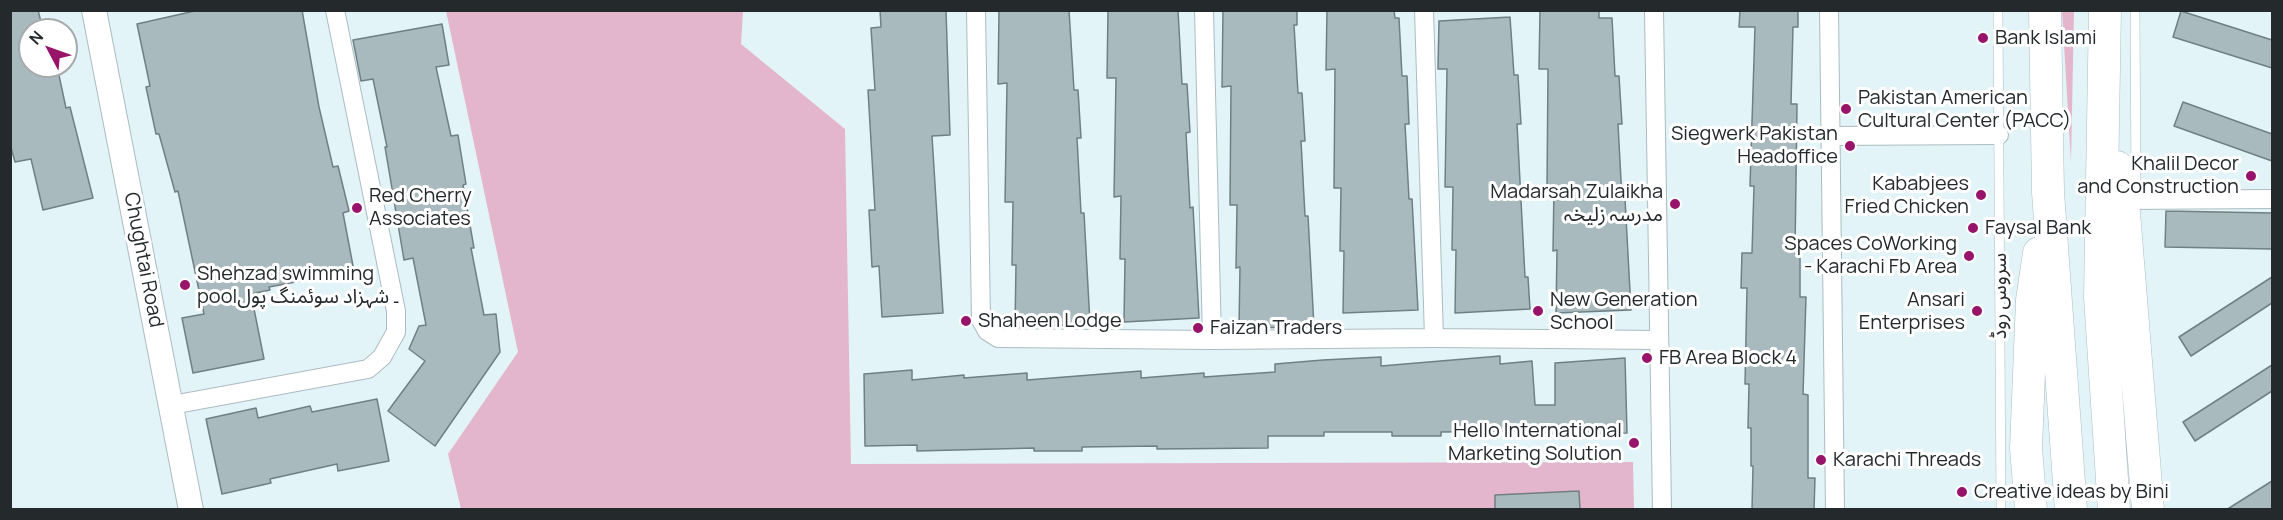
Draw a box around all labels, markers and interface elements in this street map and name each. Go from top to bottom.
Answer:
north arrow [18,18,78,78]
text: N [24,26,48,49]
place label: Bank Islami [1995,26,2097,50]
marker: Bank Islami [1976,31,1990,45]
place label: Pakistan American Cultural Center (PACC) [1858,86,2071,133]
marker: Pakistan American Cultural Center (PACC) [1839,102,1853,116]
place label: Siegwerk Pakistan Headoffice [1671,122,1838,169]
marker: Siegwerk Pakistan Headoffice [1843,139,1857,153]
place label: Khalil Decor and Construction [2077,152,2239,199]
marker: Khalil Decor and Construction [2244,169,2258,183]
place label: Kababjees Fried Chicken [1845,172,1969,219]
place label: Madarsah Zulaikha مدرسہ زلیخہ [1490,180,1663,227]
place label: Red Cherry Associates [369,184,472,231]
marker: Kababjees Fried Chicken [1974,188,1988,202]
street label: Chughtai Road [118,190,168,330]
marker: Madarsah Zulaikha مدرسہ زلیخہ [1668,197,1682,211]
marker: Red Cherry Associates [350,201,364,215]
place label: Faysal Bank [1985,216,2091,240]
marker: Faysal Bank [1966,221,1980,235]
place label: Spaces CoWorking - Karachi Fb Area [1784,232,1957,279]
marker: Spaces CoWorking - Karachi Fb Area [1962,249,1976,263]
street label: سروس روڈ [1988,253,2012,339]
place label: Shehzad swimming pool۔ شہزاد سوئمنگ پول [197,262,399,309]
marker: Shehzad swimming pool۔ شہزاد سوئمنگ پول [178,278,192,292]
place label: New Generation School [1550,288,1698,335]
place label: Ansari Enterprises [1859,288,1965,335]
marker: New Generation School [1531,304,1545,318]
marker: Ansari Enterprises [1970,304,1984,318]
place label: Shaheen Lodge [978,309,1122,333]
marker: Shaheen Lodge [959,314,973,328]
place label: Faizan Traders [1210,316,1342,340]
marker: Faizan Traders [1191,321,1205,335]
place label: FB Area Block 4 [1659,346,1797,370]
marker: FB Area Block 4 [1640,351,1654,365]
place label: Hello International Marketing Solution [1448,419,1622,466]
marker: Hello International Marketing Solution [1627,436,1641,450]
place label: Karachi Threads [1833,448,1981,472]
marker: Karachi Threads [1814,453,1828,467]
place label: Creative ideas by Bini [1974,480,2169,504]
marker: Creative ideas by Bini [1955,485,1969,499]

